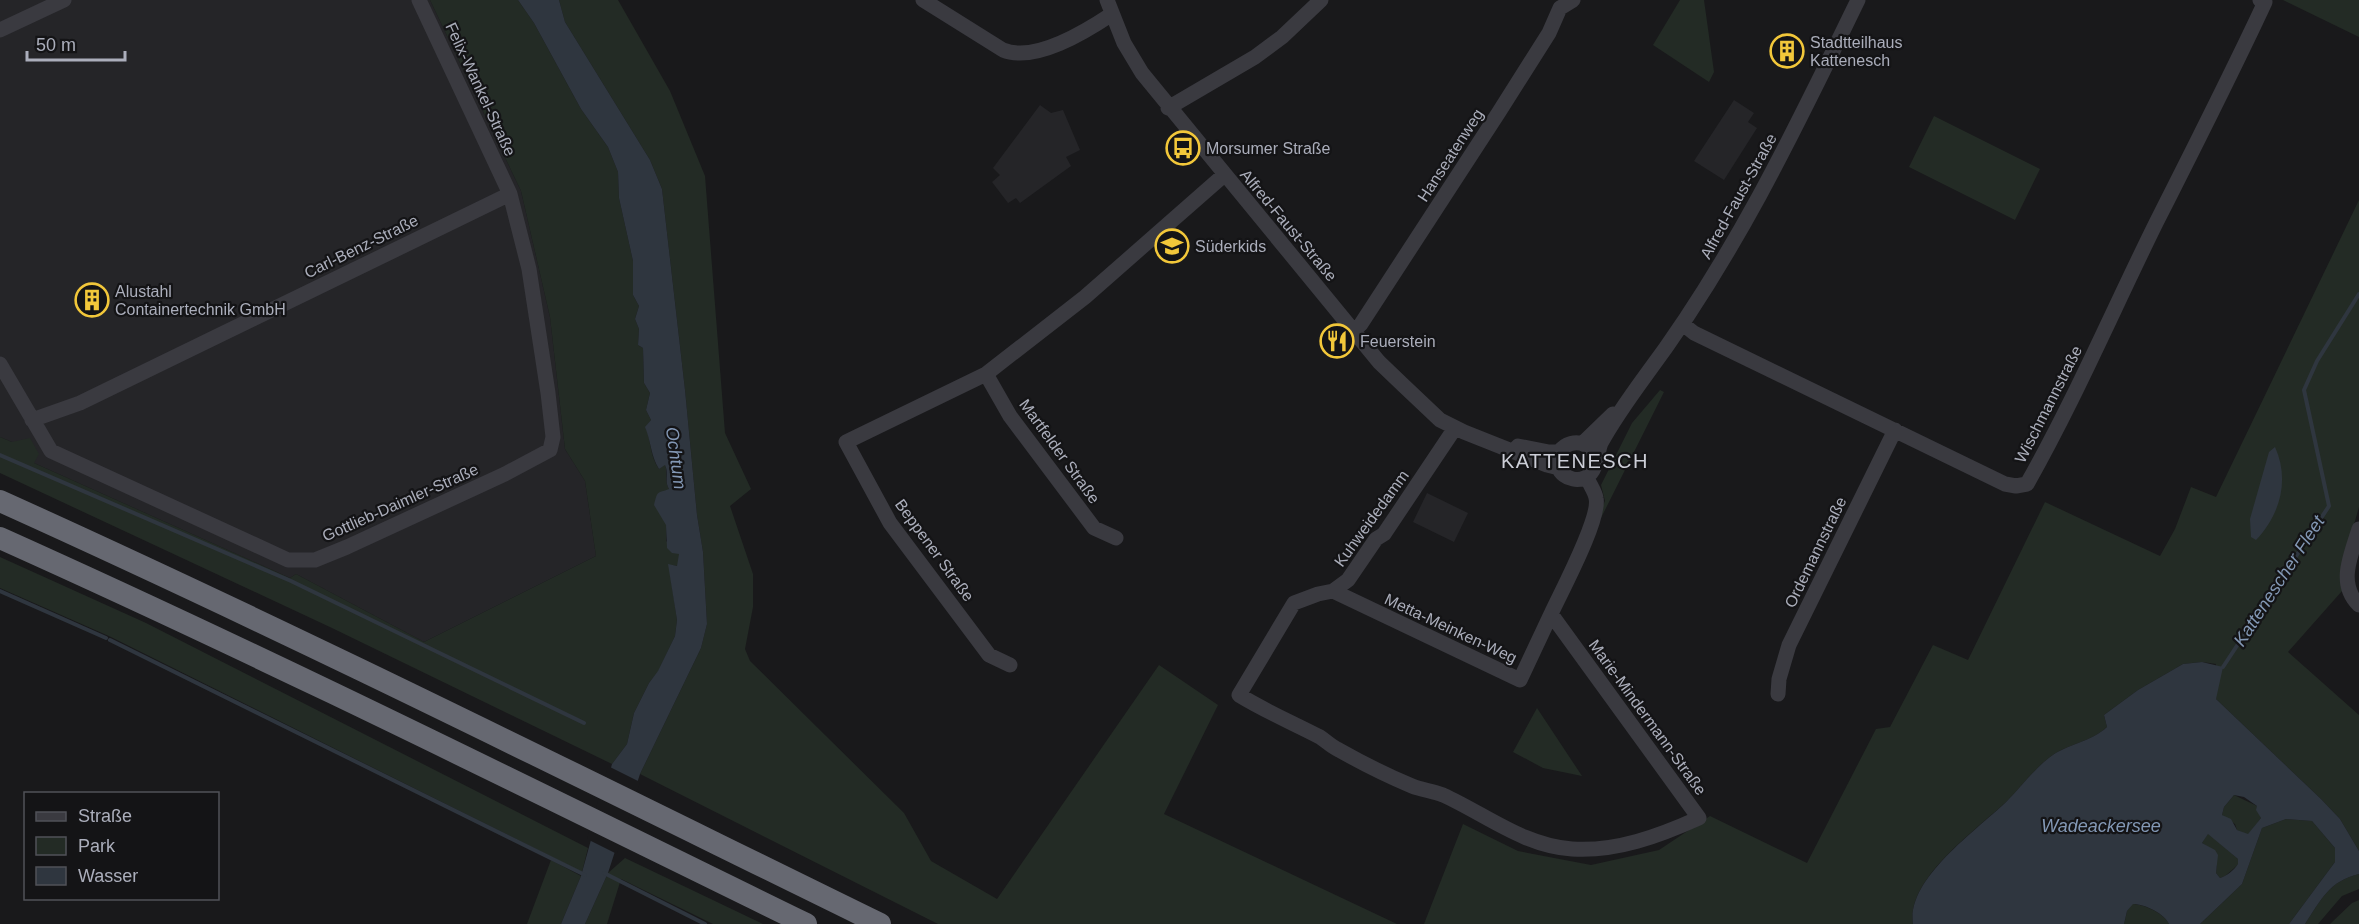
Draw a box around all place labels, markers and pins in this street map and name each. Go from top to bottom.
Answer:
building icon: Stadtteilhaus Kattenesch [1769,33,1805,69]
place label: Stadtteilhaus Kattenesch [1810,34,1903,69]
bus stop icon: Morsumer Straße [1165,130,1201,166]
place label: Morsumer Straße [1206,140,1331,157]
school or university icon: Süderkids [1154,228,1190,264]
place label: Süderkids [1195,238,1266,255]
building icon: Alustahl Containertechnik GmbH [74,282,110,318]
place label: Alustahl Containertechnik GmbH [115,283,286,318]
restaurant icon: Feuerstein [1319,323,1355,359]
place label: Feuerstein [1360,333,1436,350]

